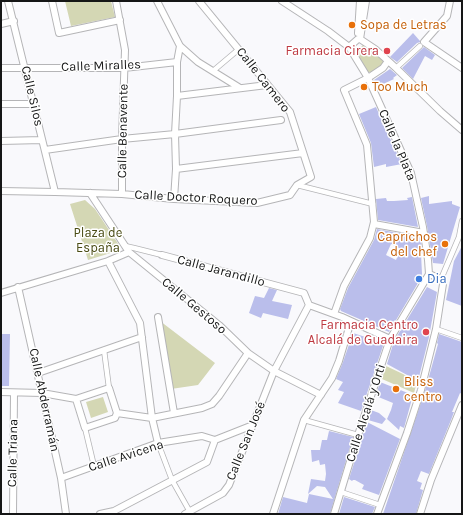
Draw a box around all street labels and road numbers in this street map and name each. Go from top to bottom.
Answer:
street label: Calle Camero [233,44,293,116]
street label: Calle Miralles [61,57,141,75]
street label: Calle Silos [17,64,47,128]
street label: Calle Benavente [114,84,132,178]
street label: Calle la Plata [375,107,419,183]
street label: Calle Doctor Roquero [134,187,258,209]
street label: Calle Jarandillo [175,252,267,290]
street label: Calle Gestoso [158,274,230,338]
street label: Calle Abderramán [25,347,63,453]
street label: Calle Alcalá y Orti [343,362,389,464]
street label: Calle San José [223,399,269,483]
street label: Calle Triana [5,419,21,487]
street label: Calle Avicena [86,437,166,475]

